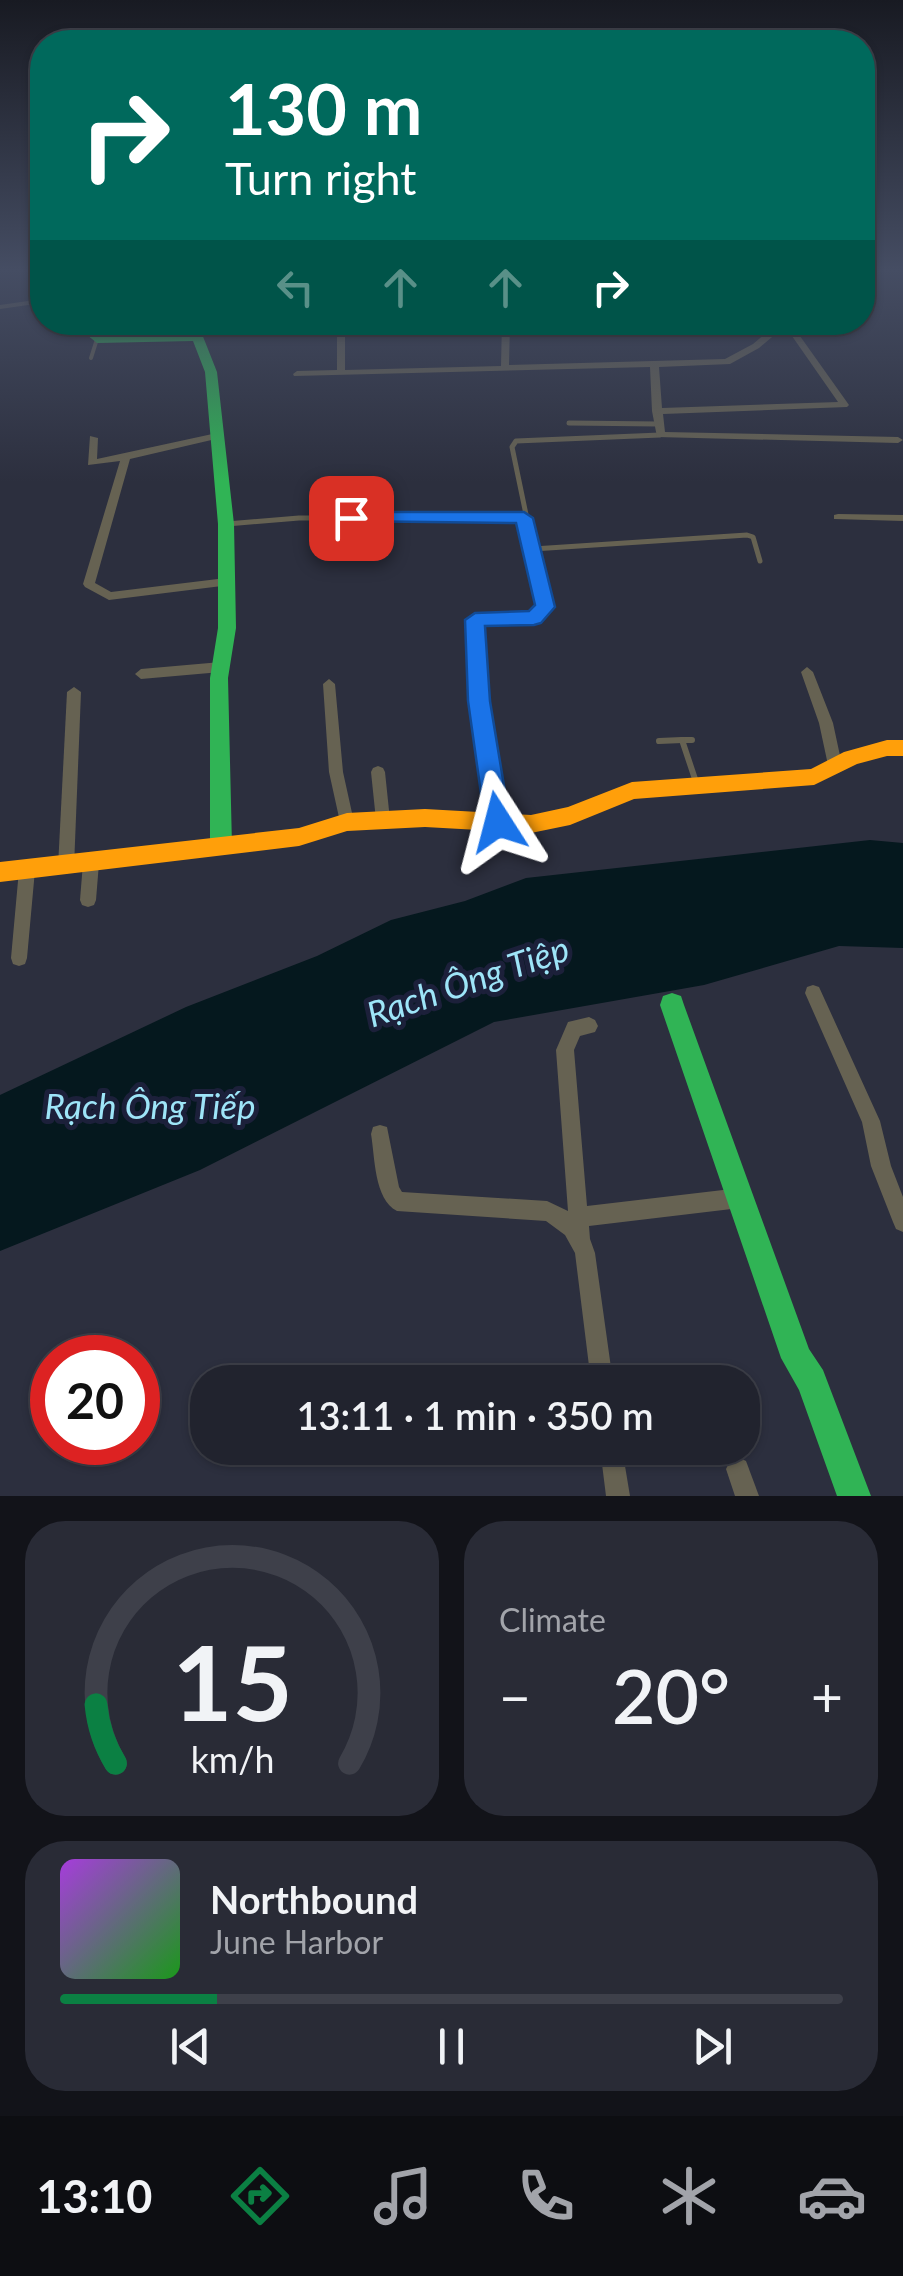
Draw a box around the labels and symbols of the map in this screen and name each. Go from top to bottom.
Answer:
pin [309,476,394,561]
position arrow [446,770,550,874]
water label: Rạch Ông Tiệp [361,926,574,1034]
water label: Rạch Ông Tiếp [45,1084,255,1126]
speed limit sign: 20 [30,1335,160,1465]

